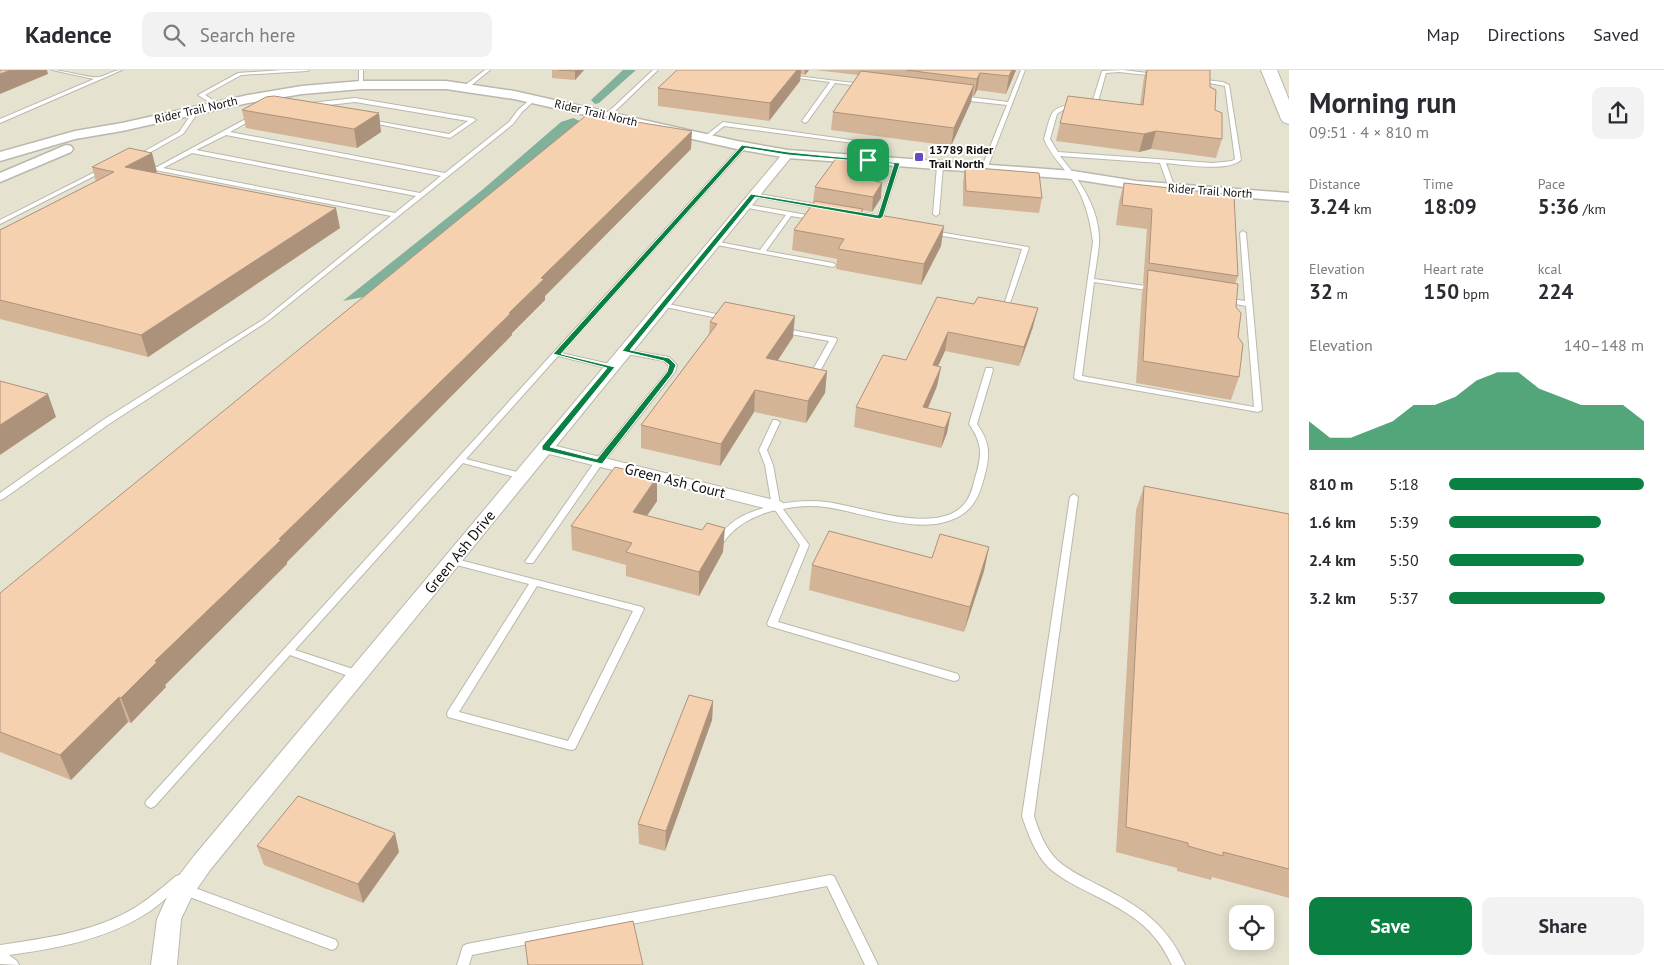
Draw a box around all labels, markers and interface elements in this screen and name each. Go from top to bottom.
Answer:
search box [142,12,492,57]
text: Kadence [25,19,112,50]
icon: search [160,21,188,49]
text: Search here [200,23,296,47]
text: Map [1427,23,1459,46]
text: Directions [1487,23,1565,46]
text: Saved [1593,23,1639,46]
text: Morning run [1309,84,1457,121]
button: share [1592,87,1644,139]
street label: Rider Trail North [153,93,239,126]
street label: Rider Trail North [553,96,639,129]
text: 09:51 · 4 × 810 m [1309,122,1429,142]
pin [847,139,889,181]
place label: 13789 Rider Trail North [929,142,994,171]
icon: arrive [854,146,882,174]
marker: 13789 Rider Trail North [913,151,925,163]
text: Distance [1309,175,1360,193]
text: Time [1423,175,1453,193]
text: Pace [1538,175,1565,193]
street label: Rider Trail North [1167,180,1253,201]
text: 3.24 [1309,193,1350,220]
text: 18:09 [1423,193,1477,220]
text: 5:36 [1538,193,1579,220]
text: km [1350,200,1372,218]
text: /km [1579,200,1606,218]
text: Elevation [1309,260,1365,278]
text: Heart rate [1423,260,1484,278]
text: kcal [1538,260,1562,278]
text: 32 [1309,278,1333,305]
text: 150 [1423,278,1459,305]
text: 224 [1538,278,1573,305]
text: m [1333,285,1348,303]
text: bpm [1459,285,1489,303]
text: Elevation [1309,335,1373,355]
text: 140–148 m [1564,335,1644,355]
street label: Green Ash Court [623,459,727,502]
text: 810 m [1309,474,1353,494]
text: 5:18 [1389,474,1419,494]
street label: Green Ash Drive [420,506,499,597]
text: 1.6 km [1309,512,1356,532]
text: 5:39 [1389,512,1419,532]
text: 2.4 km [1309,550,1356,570]
text: 5:50 [1389,550,1419,570]
text: 3.2 km [1309,588,1356,608]
text: 5:37 [1389,588,1419,608]
button: Save [1309,897,1472,955]
button: Share [1482,897,1644,955]
map controls [1229,905,1274,950]
button: locate [1229,905,1274,950]

